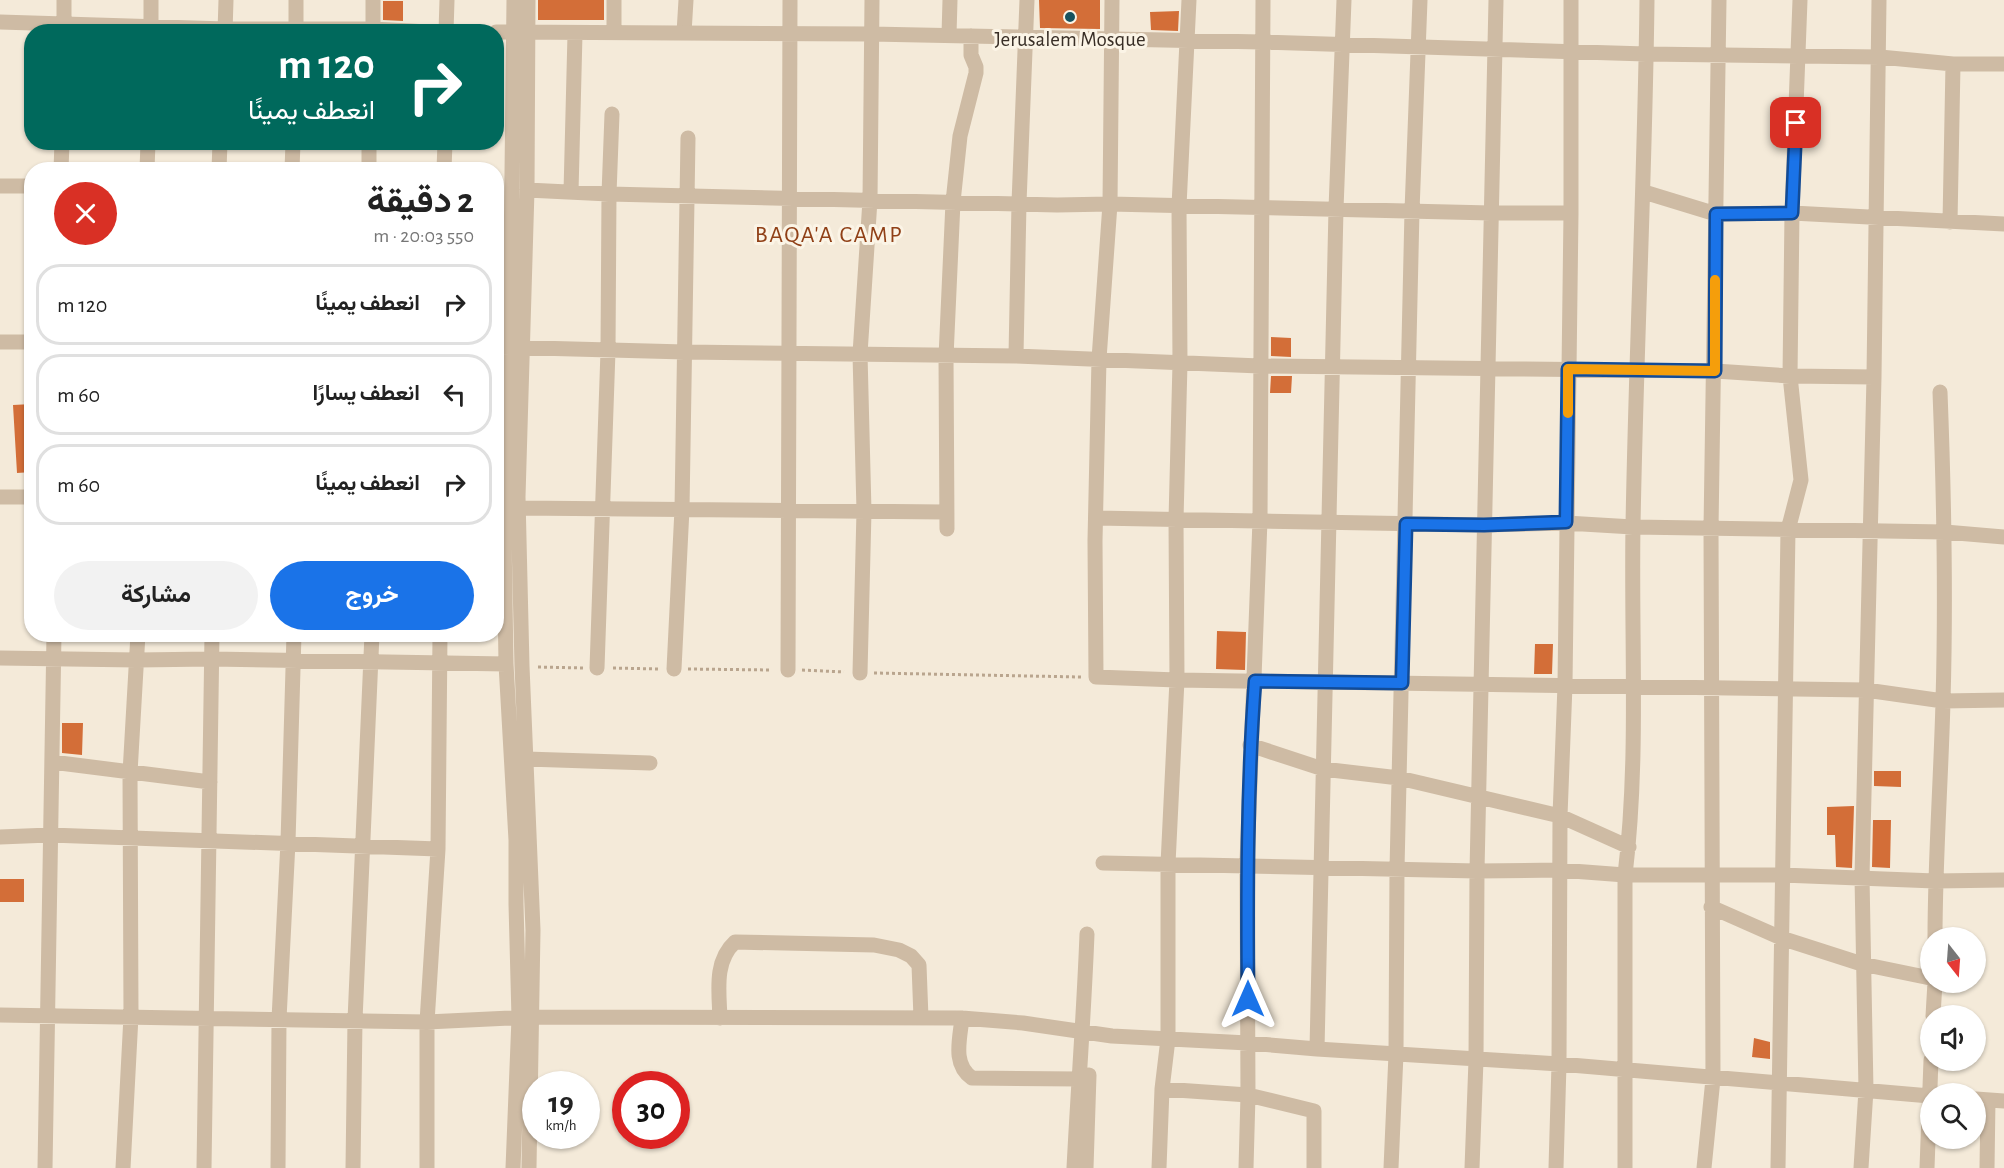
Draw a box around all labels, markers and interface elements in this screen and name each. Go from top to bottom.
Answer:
marker: Jerusalem Mosque [1063,10,1077,24]
place label: Jerusalem Mosque [994,29,1146,50]
text: 120 m [278,44,375,86]
icon: right [396,48,474,126]
text: انعطف يمينًا [248,97,375,124]
pin [1770,97,1821,148]
icon: arrive [1779,106,1812,139]
button: close [54,182,117,245]
text: 2 دقيقة [367,183,474,219]
district label: BAQA'A CAMP [755,223,903,247]
text: 550 m · 20:03 [373,226,474,246]
icon: right [438,288,471,321]
text: انعطف يمينًا [315,292,420,314]
text: 120 m [57,294,107,316]
icon: left [438,378,471,411]
text: انعطف يسارًا [313,382,420,404]
text: 60 m [57,384,100,406]
icon: right [438,468,471,501]
text: انعطف يمينًا [315,472,420,494]
text: 60 m [57,474,100,496]
button: مشاركة [54,561,258,630]
button: خروج [270,561,474,630]
north arrow [1920,927,1986,993]
map controls [1920,927,1986,1149]
position arrow [1216,967,1280,1031]
button: sound [1920,1005,1986,1071]
speed limit sign: 30 [612,1071,690,1149]
button: search [1920,1083,1986,1149]
text: 19 [548,1088,574,1118]
text: km/h [546,1118,576,1133]

